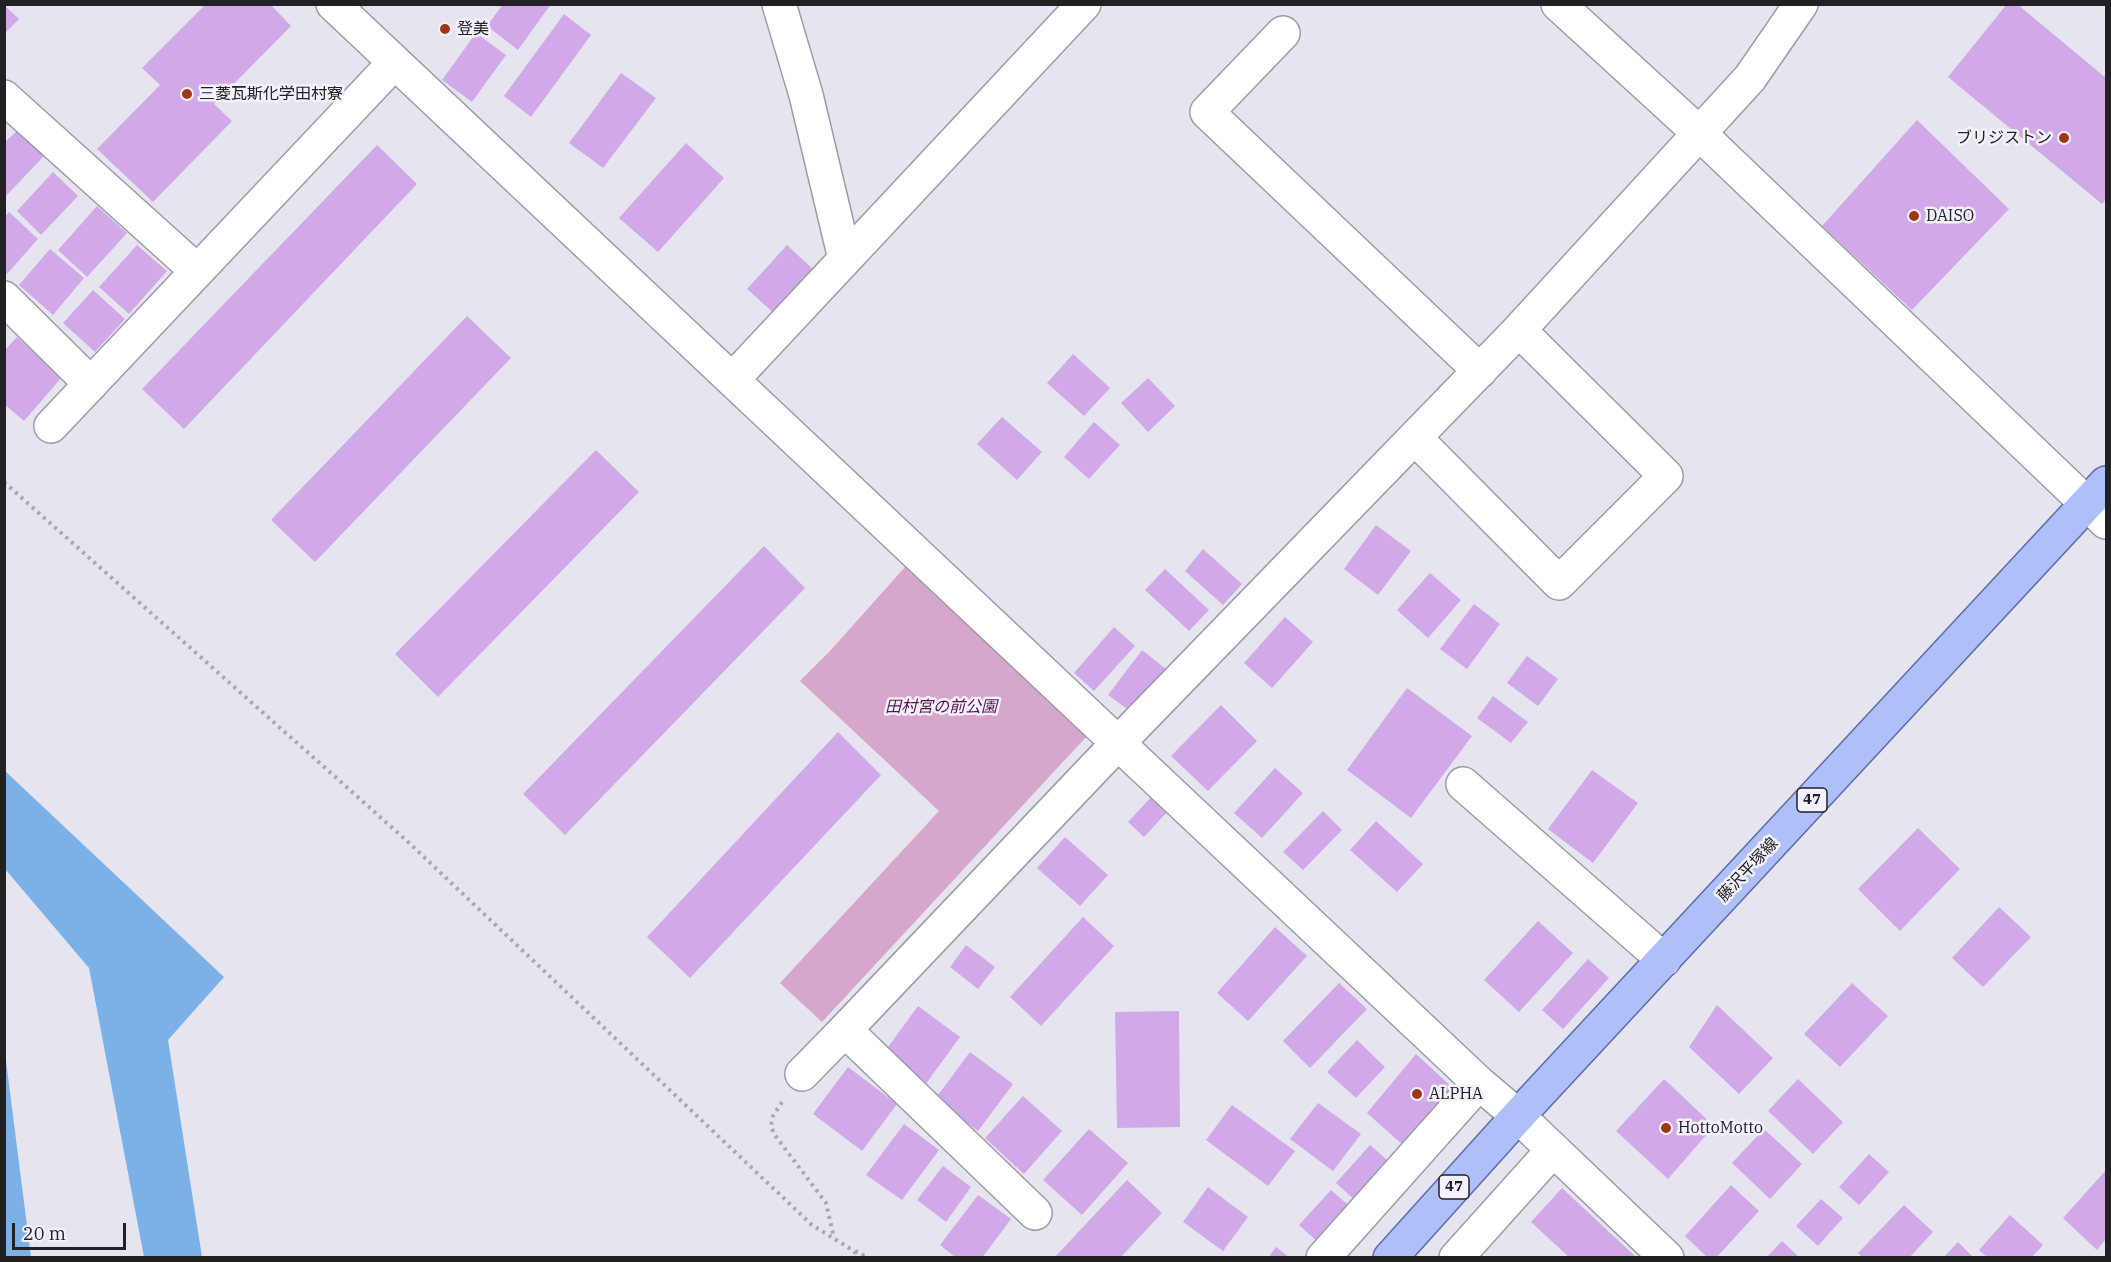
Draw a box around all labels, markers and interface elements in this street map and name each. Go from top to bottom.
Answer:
place label: 登美 [457,19,489,39]
marker: 登美 [438,22,452,36]
place label: 三菱瓦斯化学田村寮 [199,84,343,104]
marker: 三菱瓦斯化学田村寮 [180,87,194,101]
place label: ブリジストン [1956,128,2052,148]
marker: ブリジストン [2057,131,2071,145]
place label: DAISO [1926,206,1974,226]
marker: DAISO [1907,209,1921,223]
park label: 田村宮の前公園 [885,697,997,717]
road number: 47 [1797,788,1827,812]
street label: 藤沢平塚線 [1714,834,1782,906]
place label: ALPHA [1429,1084,1483,1104]
marker: ALPHA [1410,1087,1424,1101]
place label: HottoMotto [1678,1118,1763,1138]
marker: HottoMotto [1659,1121,1673,1135]
road number: 47 [1439,1175,1469,1199]
scale bar [15,1211,129,1249]
text: 20 m [23,1222,66,1245]

